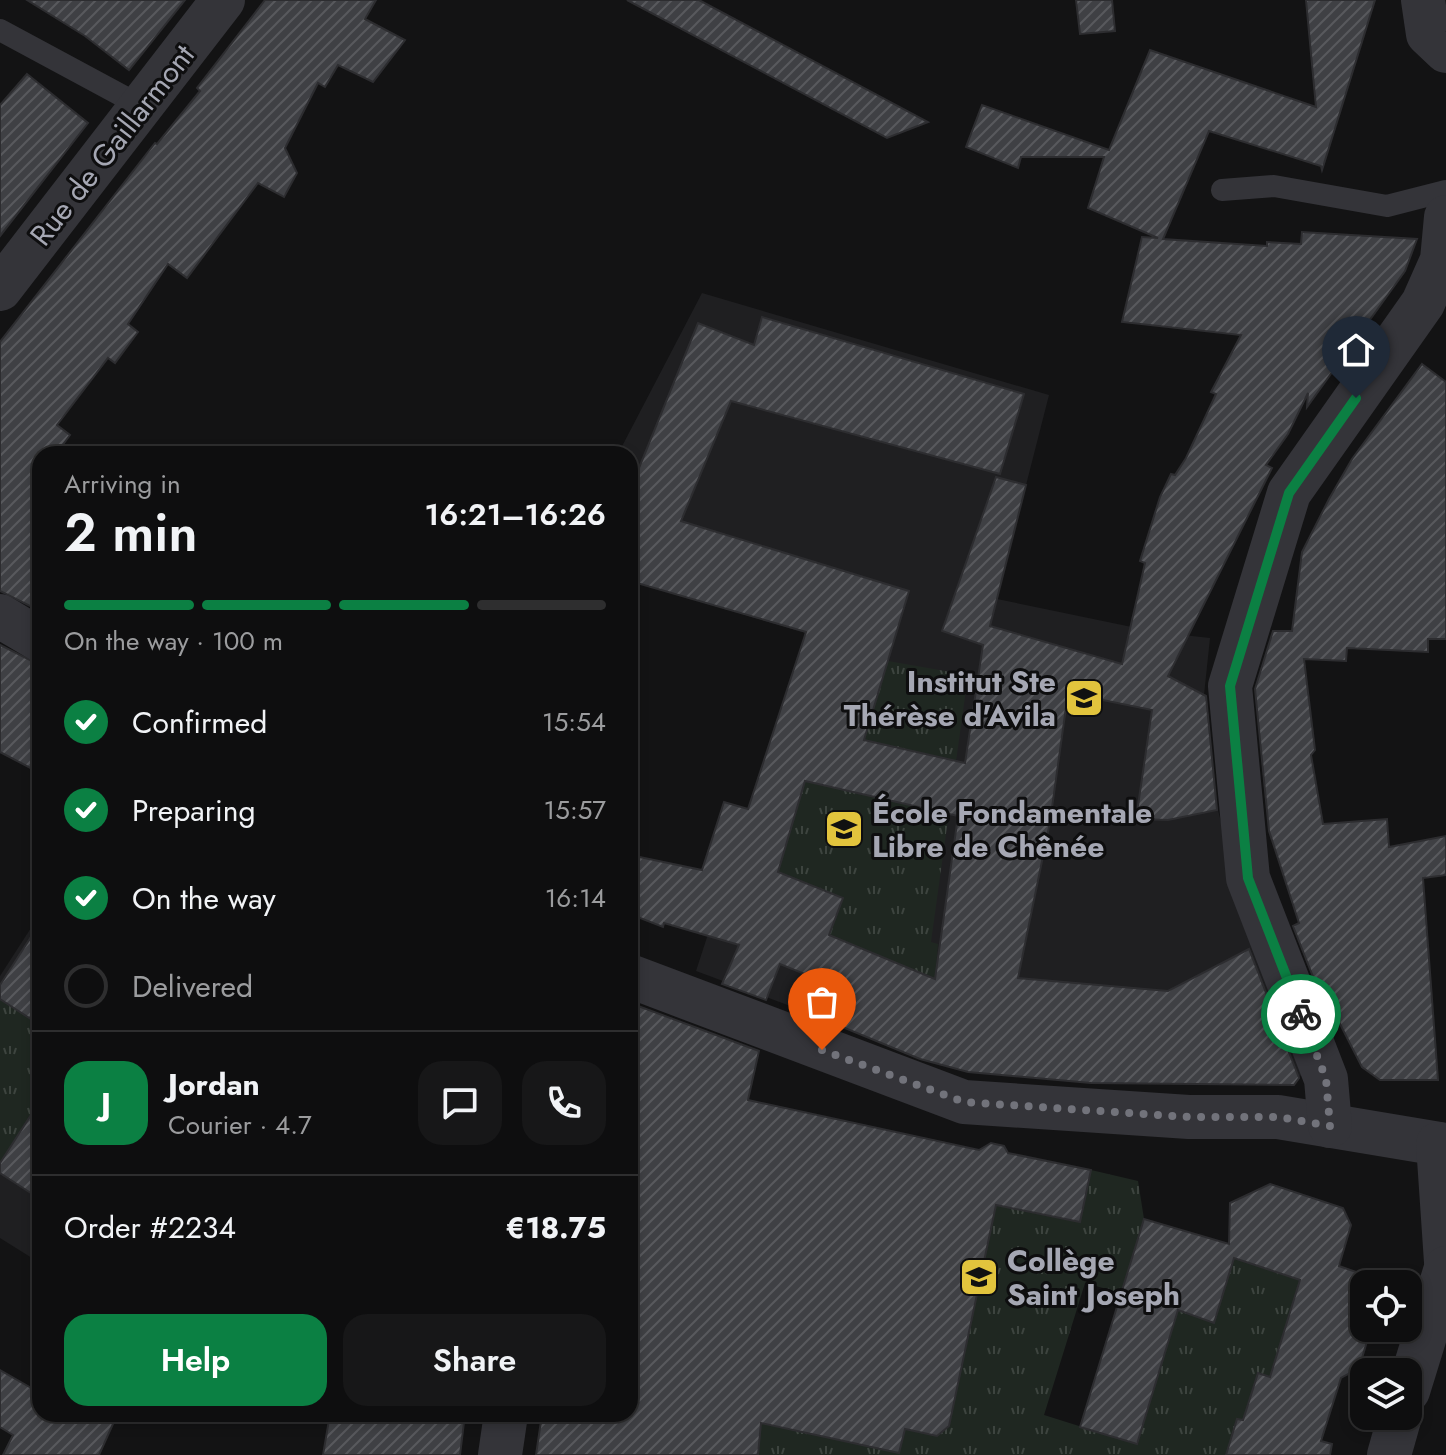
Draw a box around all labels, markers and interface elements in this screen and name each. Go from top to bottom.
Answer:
street label: Rue de Gaillarmont [20,34,205,255]
pin [1322,316,1390,398]
icon: home [1334,328,1378,372]
text: Arriving in [64,465,181,503]
text: 16:21–16:26 [424,493,606,536]
text: 2 min [64,495,197,571]
text: On the way · 100 m [64,622,283,660]
place label: Institut Ste Thérèse d'Avila [844,660,1056,737]
school or university icon: Institut Ste Thérèse d'Avila [1063,677,1105,719]
icon: check [64,700,108,744]
text: Confirmed [132,701,267,744]
text: 15:54 [542,703,606,741]
icon: check [64,788,108,832]
text: Preparing [132,789,256,832]
text: 15:57 [544,791,606,829]
place label: École Fondamentale Libre de Chênée [872,791,1152,868]
school or university icon: École Fondamentale Libre de Chênée [823,808,865,850]
icon: check [64,876,108,920]
text: On the way [132,877,276,920]
text: 16:14 [545,879,606,917]
text: Delivered [132,965,253,1008]
pin [788,968,856,1050]
courier [1261,974,1341,1054]
icon: bag [800,980,844,1024]
icon: bike [1279,992,1323,1036]
button: chat [418,1061,502,1145]
button: phone [522,1061,606,1145]
text: Jordan [168,1063,260,1106]
text: J [101,1082,111,1125]
text: Courier · 4.7 [168,1106,312,1144]
text: Order #2234 [64,1206,236,1249]
text: €18.75 [506,1206,606,1249]
place label: Collège Saint Joseph [1007,1239,1180,1316]
school or university icon: Collège Saint Joseph [958,1256,1000,1298]
map controls [1350,1270,1422,1430]
button: locate [1350,1270,1422,1342]
button: Help [64,1314,327,1406]
button: Share [343,1314,606,1406]
button: layers [1350,1358,1422,1430]

